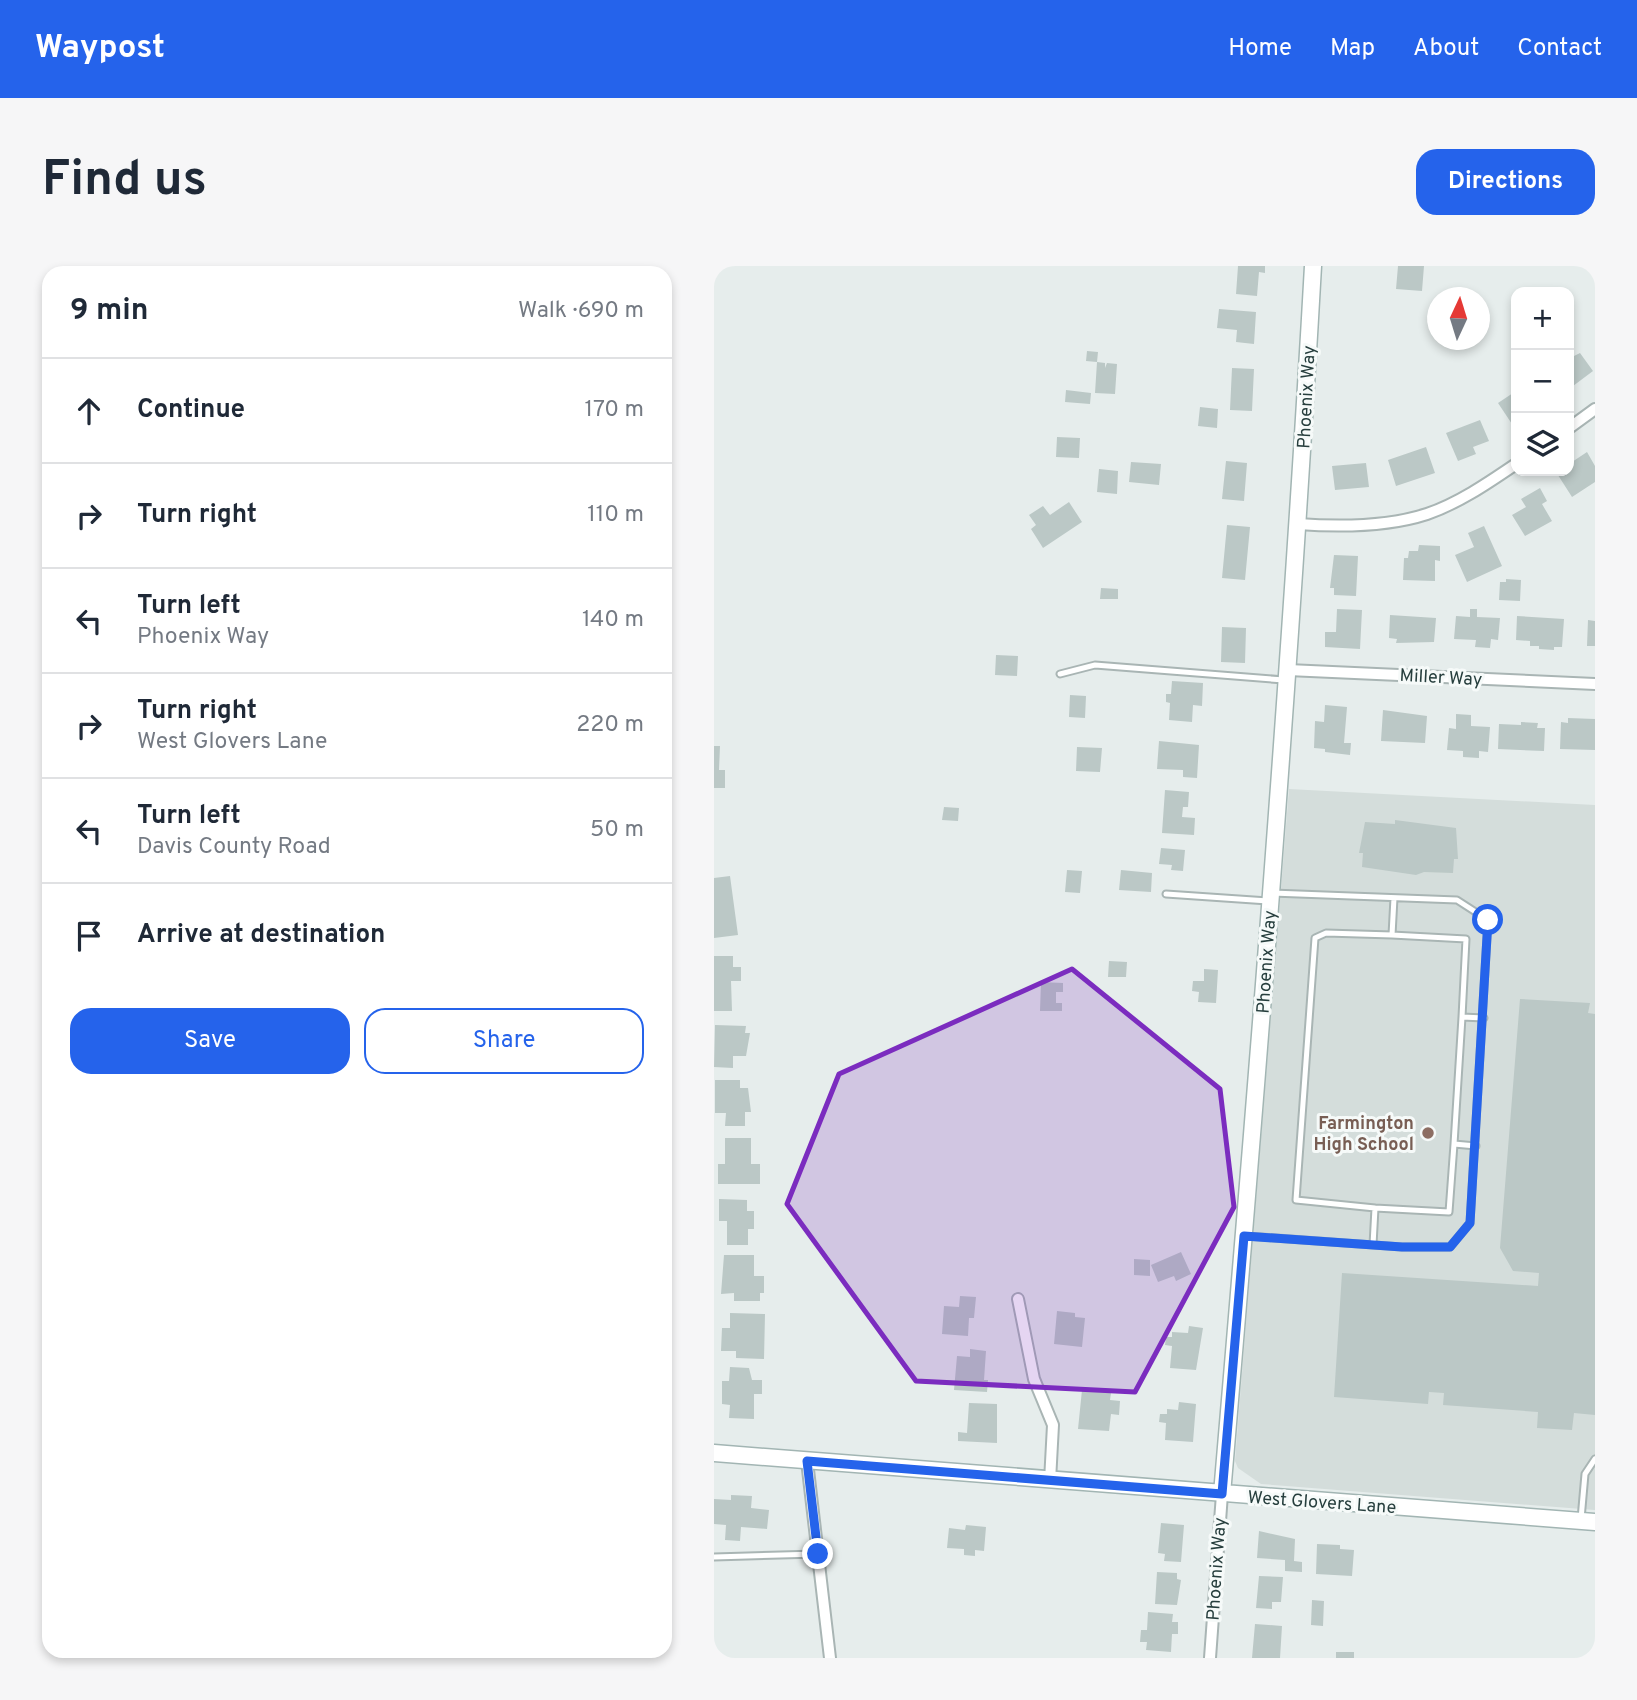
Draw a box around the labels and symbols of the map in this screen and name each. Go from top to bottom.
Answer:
north arrow [1427,287,1490,350]
street label: Phoenix Way [1293,345,1322,449]
street label: Miller Way [1399,665,1483,692]
route start [1472,904,1503,935]
street label: Phoenix Way [1252,910,1283,1015]
place label: Farmington High School [1313,1113,1414,1157]
marker: Farmington High School [1420,1125,1436,1141]
street label: West Glovers Lane [1247,1487,1397,1520]
street label: Phoenix Way [1202,1517,1233,1622]
route end [802,1538,833,1569]

